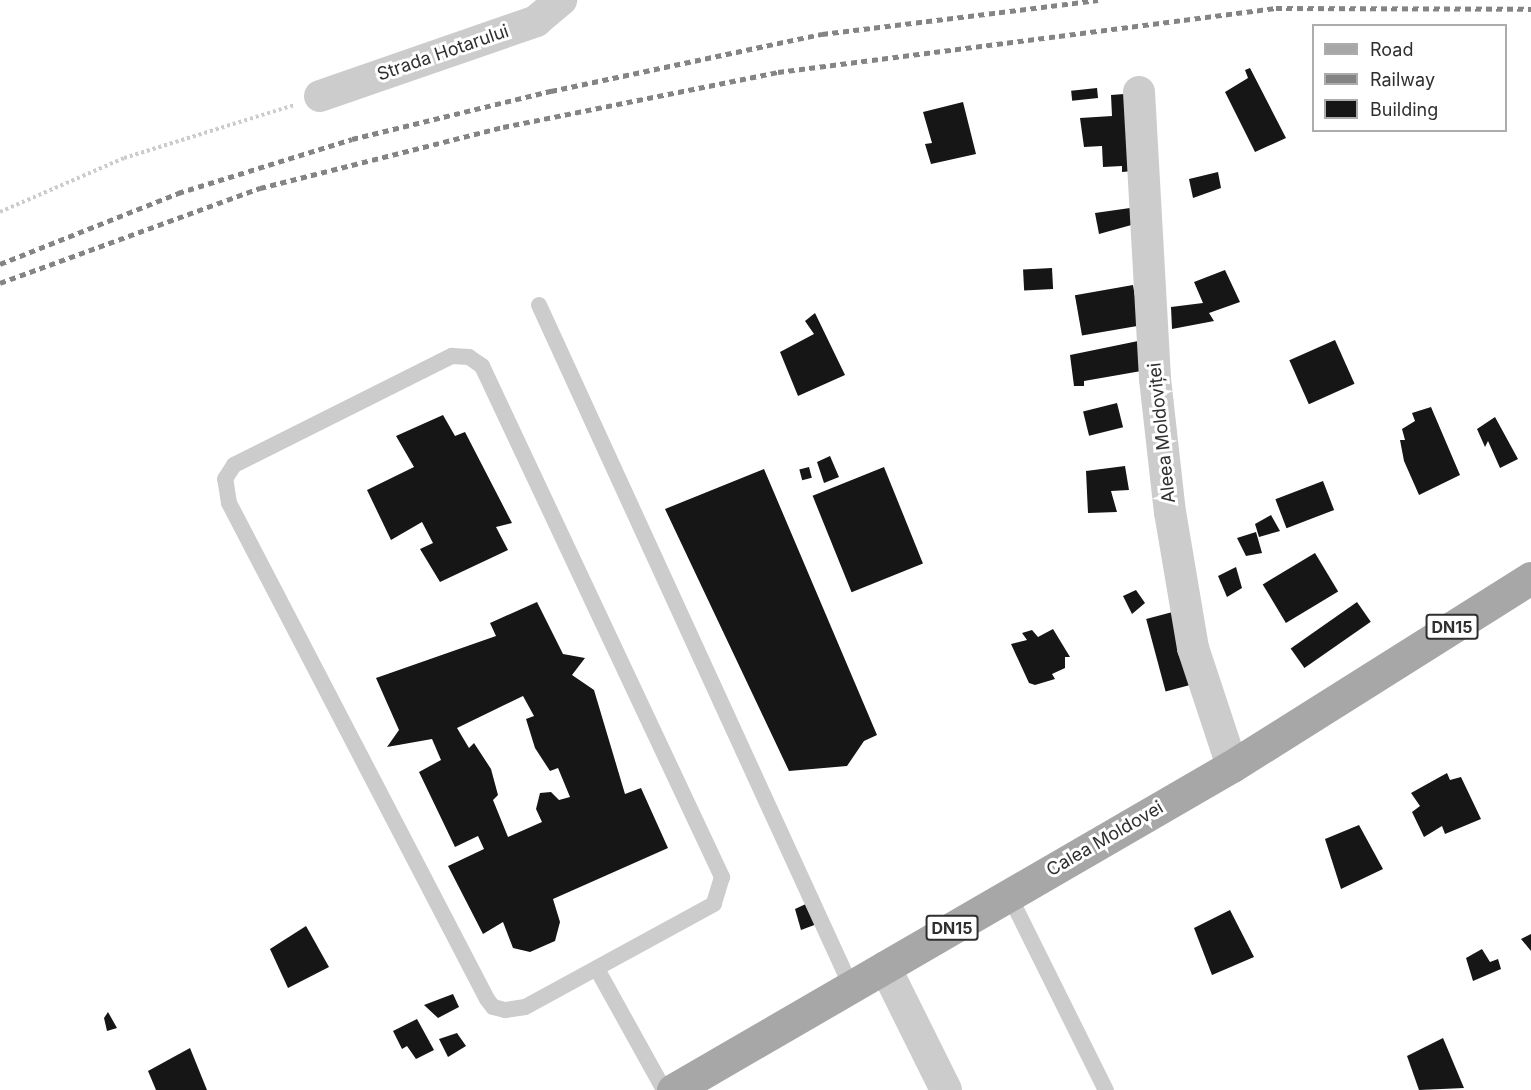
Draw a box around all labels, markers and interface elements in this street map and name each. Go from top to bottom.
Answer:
street label: Strada Hotarului [374,20,512,86]
legend [1312,24,1507,132]
text: Road [1370,39,1413,60]
text: Railway [1370,69,1435,90]
text: Building [1370,99,1438,120]
street label: Aleea Moldoviței [1144,362,1180,504]
road number: DN15 [1425,614,1479,640]
street label: Calea Moldovei [1043,797,1167,881]
road number: DN15 [925,915,979,941]

